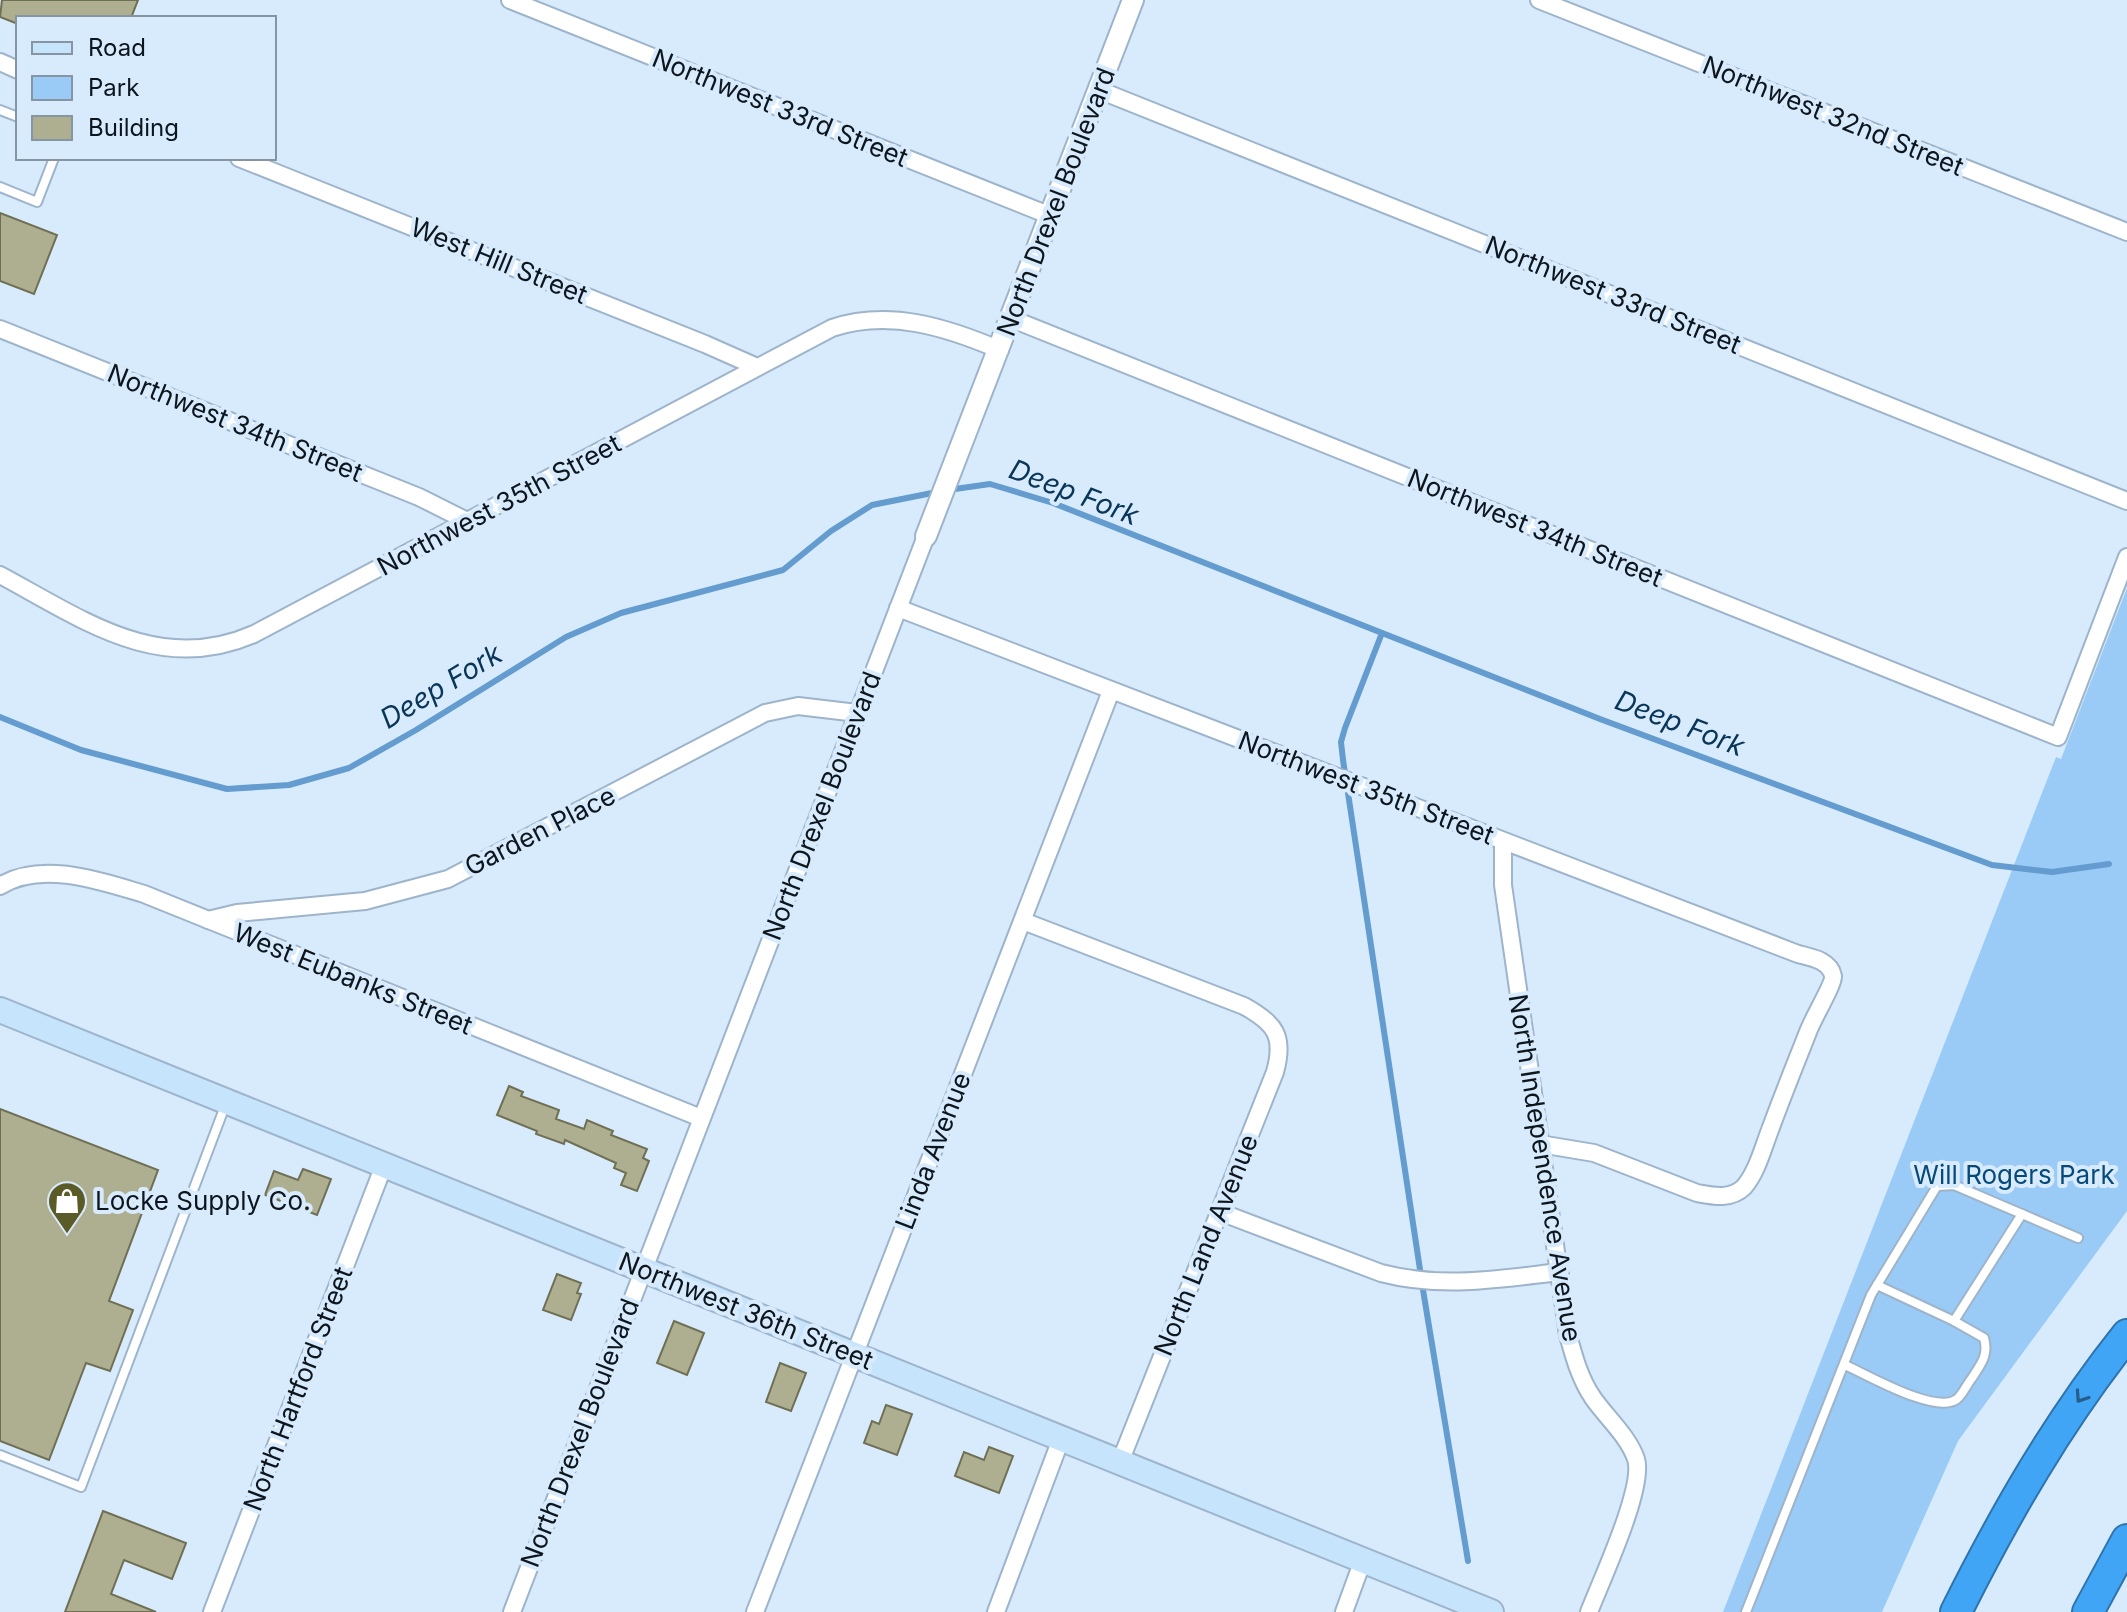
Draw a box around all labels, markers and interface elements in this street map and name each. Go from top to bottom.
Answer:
legend [16,16,276,160]
text: Road [88,33,146,62]
street label: Northwest 33rd Street [648,42,912,173]
street label: Northwest 32nd Street [1698,49,1968,182]
street label: North Drexel Boulevard [990,63,1121,340]
text: Park [88,73,139,102]
text: Building [88,113,179,142]
street label: West Hill Street [406,211,592,310]
street label: Northwest 33rd Street [1481,229,1745,360]
street label: Northwest 34th Street [103,357,367,488]
street label: Northwest 35th Street [372,427,626,582]
water label: Deep Fork [1004,452,1144,532]
street label: Northwest 34th Street [1403,462,1667,593]
water label: Deep Fork [374,636,509,736]
street label: North Drexel Boulevard [756,667,887,944]
water label: Deep Fork [1610,683,1750,763]
street label: Northwest 35th Street [1234,724,1498,851]
street label: Garden Place [459,779,620,882]
street label: West Eubanks Street [229,916,477,1041]
street label: North Independence Avenue [1503,992,1588,1344]
street label: Linda Avenue [888,1068,977,1234]
street label: North Land Avenue [1147,1130,1264,1360]
park label: Will Rogers Park [1913,1159,2115,1190]
shop icon: Locke Supply Co. [46,1180,88,1235]
place label: Locke Supply Co. [95,1185,311,1216]
street label: Northwest 36th Street [615,1245,878,1376]
street label: North Hartford Street [237,1262,358,1515]
street label: North Drexel Boulevard [514,1294,645,1571]
one-way arrow [2076,1389,2091,1403]

